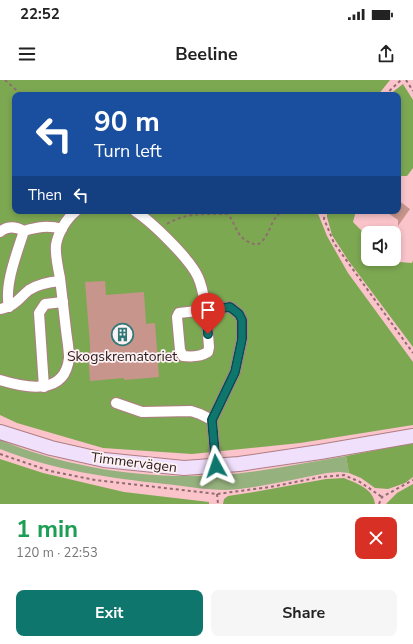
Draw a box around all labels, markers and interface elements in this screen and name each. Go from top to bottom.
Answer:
text: 22:52 [20,4,60,24]
text: Beeline [175,42,238,66]
icon: menu [16,43,38,65]
icon: share [375,43,397,65]
text: 90 m [94,103,160,141]
icon: left [28,108,80,160]
text: Turn left [94,139,162,163]
icon: left [70,184,92,206]
text: Then [28,185,62,205]
map controls [361,226,401,266]
button: sound [361,226,401,266]
pin [191,293,225,334]
icon: arrive [197,299,219,321]
building icon: Skogskrematoriet [109,321,135,347]
place label: Skogskrematoriet [67,347,177,366]
position arrow [195,445,237,487]
street label: Timmervägen [90,448,178,477]
text: 1 min [16,513,78,545]
button: close [355,517,397,559]
text: 120 m · 22:53 [16,544,98,562]
button: Exit [16,590,203,636]
button: Share [211,590,397,636]

